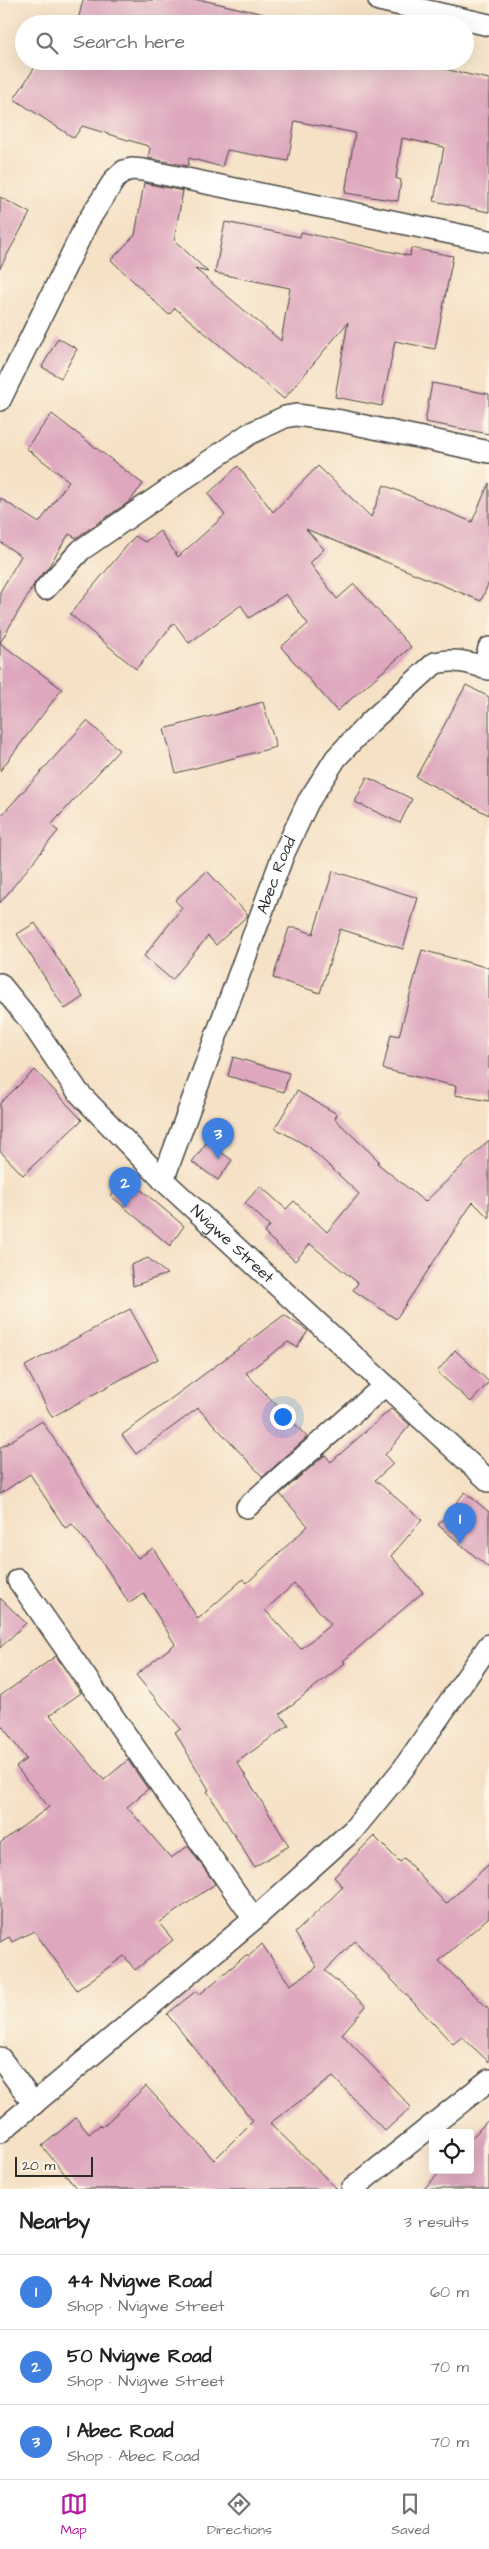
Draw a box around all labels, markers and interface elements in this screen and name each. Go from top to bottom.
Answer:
search box [15,15,474,70]
icon: search [33,29,61,57]
text: Search here [73,29,185,56]
street label: Abec Road [251,833,301,917]
pin: 3 [202,1118,234,1159]
pin: 2 [109,1167,141,1208]
street label: Nvigwe Street [186,1200,279,1288]
your location [270,1404,296,1430]
pin: 1 [444,1503,476,1544]
map controls [429,2129,474,2174]
button: locate [429,2129,474,2174]
scale bar [15,2154,92,2177]
text: 20 m [22,2156,55,2176]
text: Nearby [20,2207,90,2236]
text: 3 results [404,2211,469,2233]
text: 44 Nvigwe Road [67,2268,212,2295]
text: 1 [35,2281,37,2303]
text: 60 m [430,2281,469,2303]
text: Shop · Nvigwe Street [67,2295,225,2317]
text: 50 Nvigwe Road [67,2343,211,2370]
text: 2 [31,2356,41,2378]
text: 70 m [430,2356,469,2378]
text: Shop · Nvigwe Street [67,2370,225,2392]
text: 1 Abec Road [67,2418,173,2445]
text: 3 [32,2431,40,2453]
text: 70 m [430,2431,469,2453]
text: Shop · Abec Road [67,2445,199,2467]
tab: Map [60,2490,88,2540]
tab: Directions [207,2490,272,2540]
tab: Saved [391,2490,429,2540]

